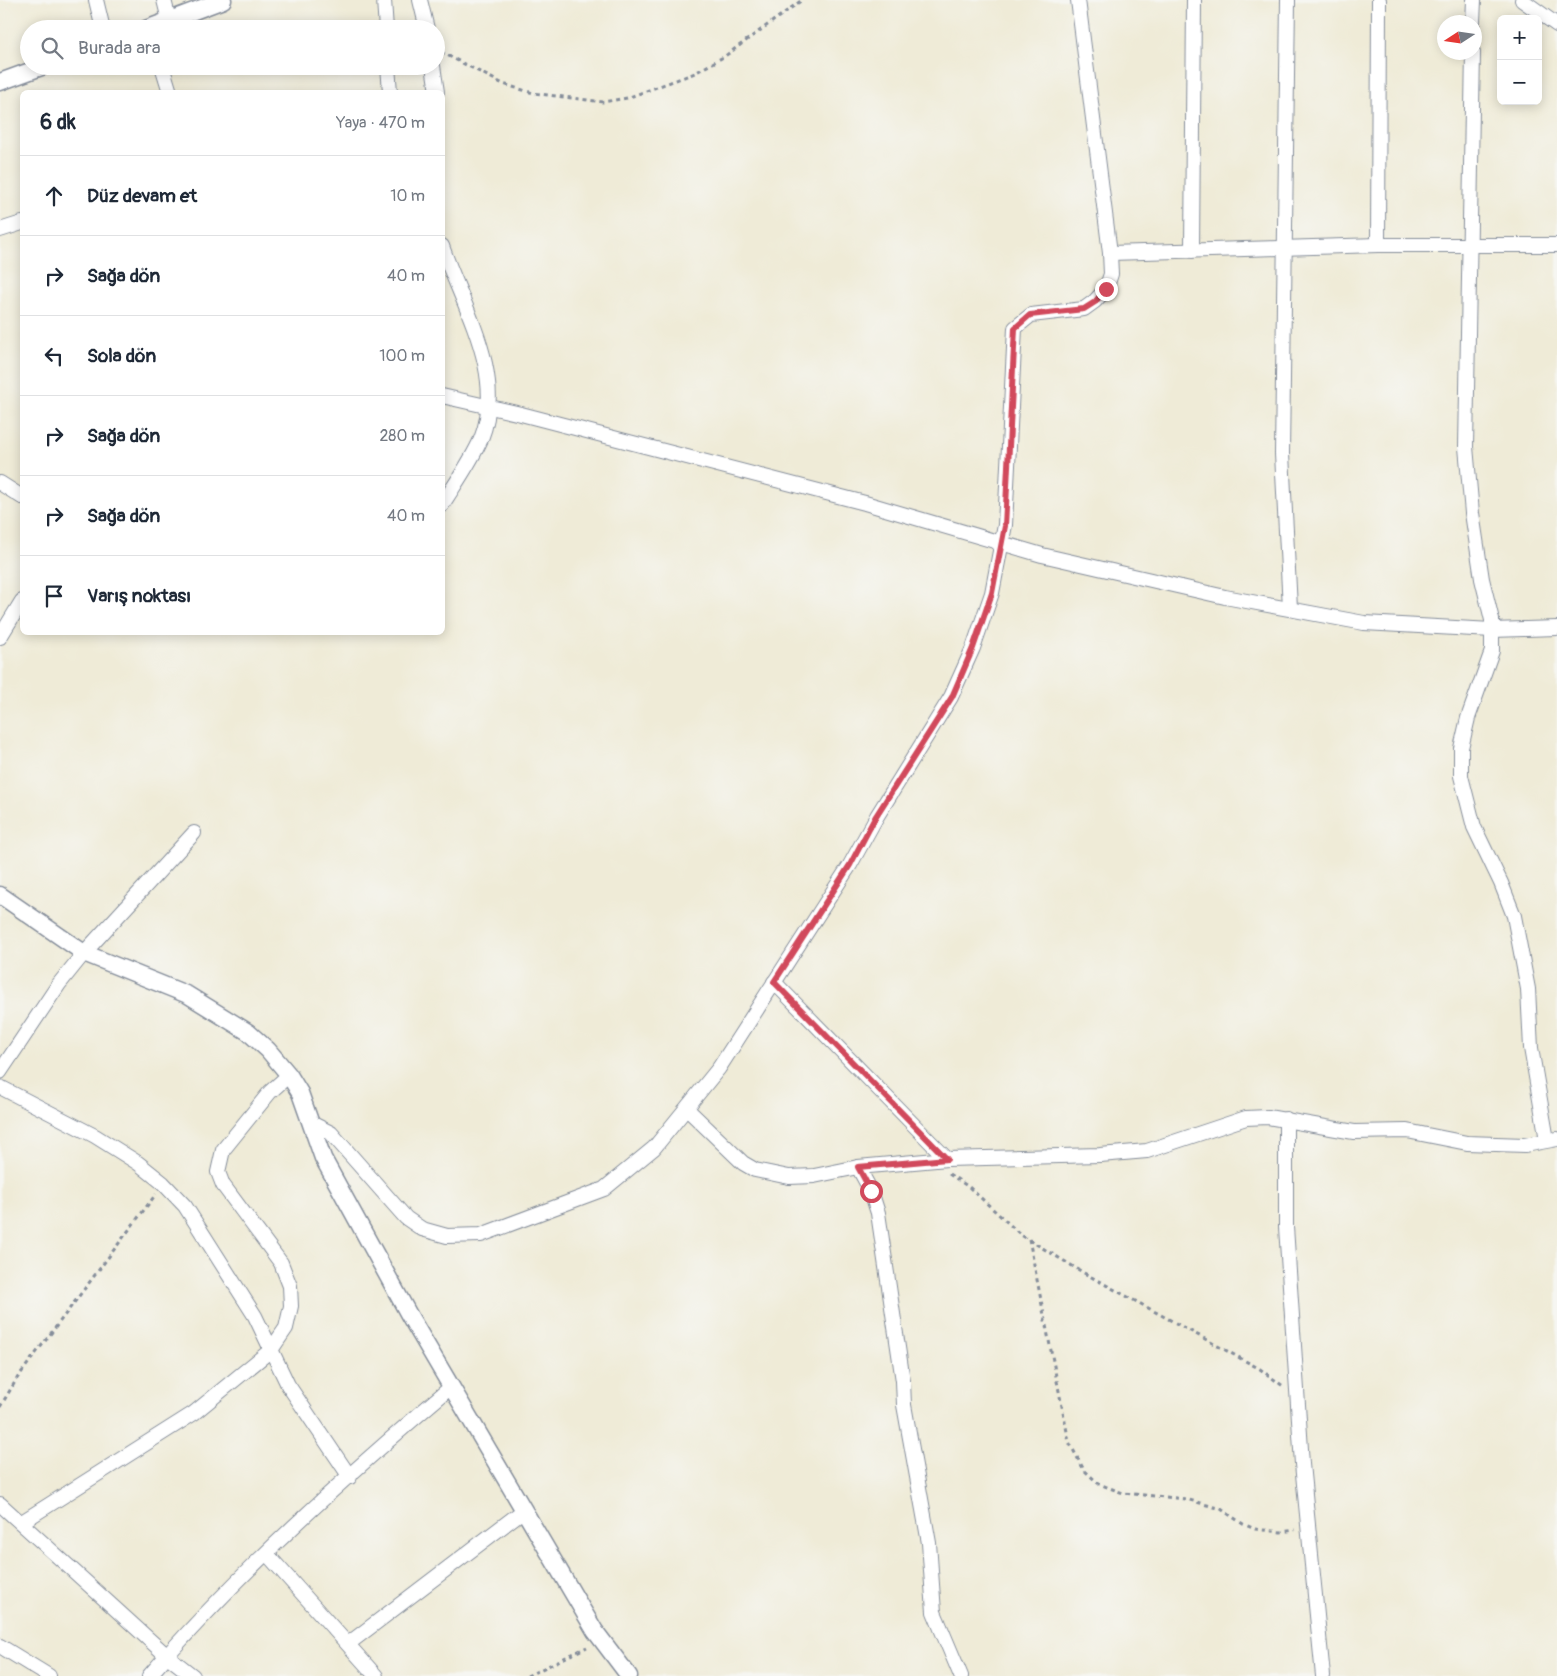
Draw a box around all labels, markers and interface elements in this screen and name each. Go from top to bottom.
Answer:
north arrow [1437,15,1482,60]
map controls [1497,15,1542,105]
button: + [1497,15,1542,60]
search box [20,20,445,75]
icon: search [38,34,66,62]
text: Burada ara [78,36,161,60]
button: − [1497,60,1542,105]
text: 6 dk [40,109,76,136]
text: Yaya · 470 m [336,113,425,133]
icon: ahead [40,182,68,210]
text: Düz devam et [87,184,197,208]
text: 10 m [390,186,425,206]
icon: right [40,262,68,290]
text: Sağa dön [87,264,160,288]
text: 40 m [387,266,425,286]
route end [1095,278,1118,301]
icon: left [40,342,68,370]
text: Sola dön [87,344,156,368]
text: 100 m [379,346,425,366]
icon: right [40,422,68,450]
text: Sağa dön [87,424,160,448]
text: 280 m [379,426,425,446]
icon: right [40,502,68,530]
text: Sağa dön [87,504,160,528]
text: 40 m [387,506,425,526]
icon: arrive [40,582,68,610]
text: Varış noktası [87,584,191,608]
route start [860,1180,883,1203]

